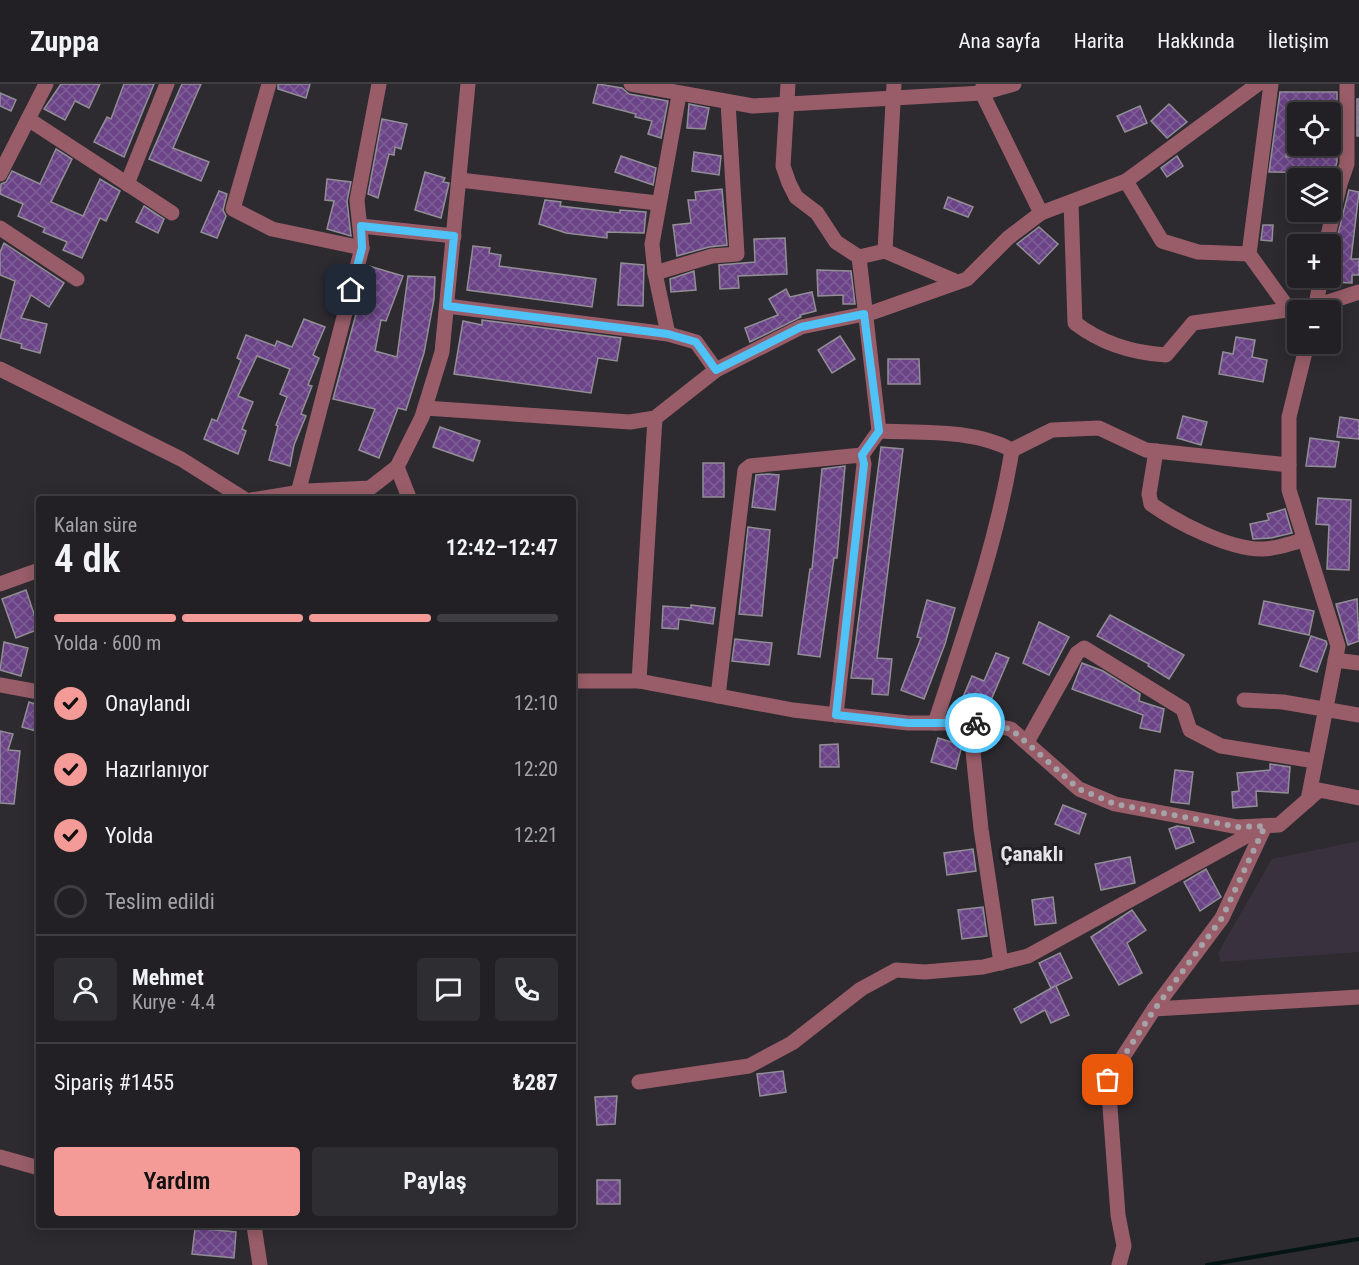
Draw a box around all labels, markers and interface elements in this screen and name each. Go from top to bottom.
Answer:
text: Zuppa [30,25,99,58]
text: Ana sayfa [958,29,1041,53]
text: Harita [1074,29,1124,53]
text: Hakkında [1157,29,1235,53]
text: İletişim [1268,29,1329,53]
map controls [1287,102,1341,354]
button: locate [1287,102,1341,156]
button: layers [1287,168,1341,222]
button: + [1287,234,1341,288]
pin [325,264,376,315]
icon: home [334,273,367,306]
button: − [1287,300,1341,354]
text: Kalan süre [54,513,137,537]
text: 12:42–12:47 [446,535,558,560]
text: 4 dk [54,536,120,582]
text: Yolda · 600 m [54,631,161,655]
icon: check [54,687,87,720]
text: Onaylandı [105,691,191,716]
text: 12:10 [514,691,558,715]
courier [945,693,1005,753]
icon: bike [959,707,992,740]
icon: check [54,753,87,786]
text: Hazırlanıyor [105,757,209,782]
text: 12:20 [514,757,558,781]
icon: check [54,819,87,852]
text: Yolda [105,823,153,848]
text: 12:21 [514,823,558,847]
district label: Çanaklı [1001,842,1063,866]
text: Teslim edildi [105,889,215,914]
button: person [54,958,117,1021]
button: chat [417,958,480,1021]
button: phone [495,958,558,1021]
text: Mehmet [132,965,204,990]
text: Kurye · 4.4 [132,990,215,1014]
pin [1082,1054,1133,1105]
icon: bag [1091,1063,1124,1096]
text: Sipariş #1455 [54,1070,174,1095]
text: ₺287 [513,1070,558,1095]
button: Yardım [54,1147,300,1216]
button: Paylaş [312,1147,558,1216]

